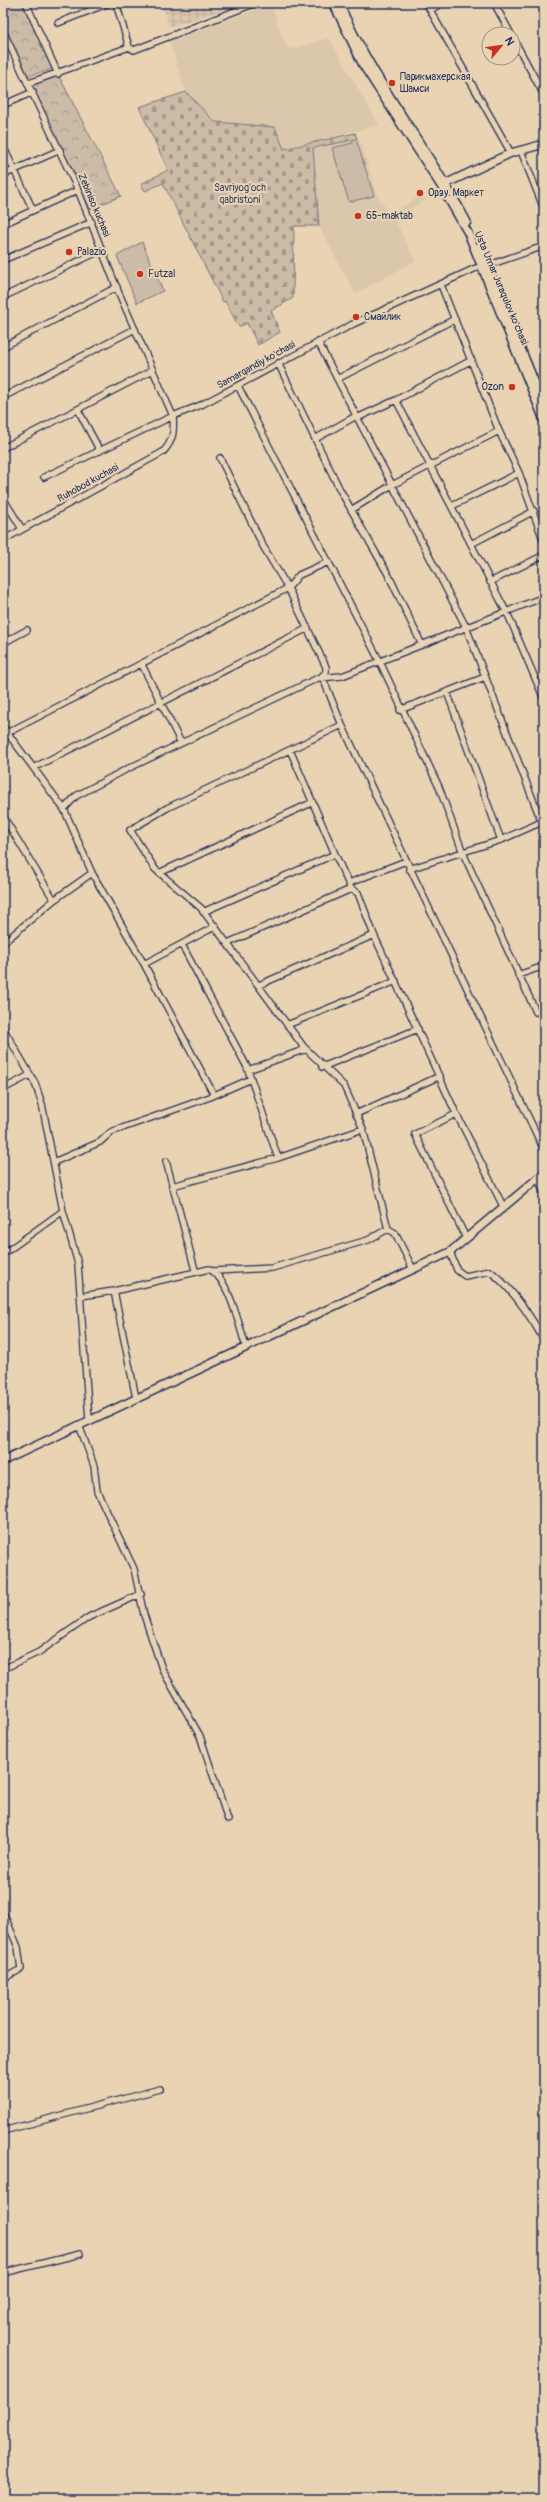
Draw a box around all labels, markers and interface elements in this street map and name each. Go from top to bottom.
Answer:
north arrow [481,26,521,66]
text: N [502,35,517,48]
place label: Парикмахерская Шамси [400,71,471,95]
marker: Парикмахерская Шамси [387,78,397,88]
street label: Zebiniso kuchasi [75,172,113,239]
park label: Savriyog'och qabristoni [214,182,266,206]
place label: Орзу. Маркет [428,187,484,199]
marker: Орзу. Маркет [415,188,425,198]
place label: 65-maktab [366,210,413,222]
marker: 65-maktab [353,211,363,221]
street label: Usta Umar Juraqulov ko'chasi [472,229,530,347]
place label: Palazio [77,246,107,258]
marker: Palazio [64,247,74,257]
place label: Futzal [148,268,175,280]
marker: Futzal [135,269,145,279]
place label: Смайлик [364,311,401,323]
marker: Смайлик [351,312,361,322]
street label: Samarqandiy ko'chasi [215,338,297,391]
place label: Ozon [482,381,504,393]
marker: Ozon [507,382,517,392]
street label: Ruhobod kuchasi [55,461,121,505]

